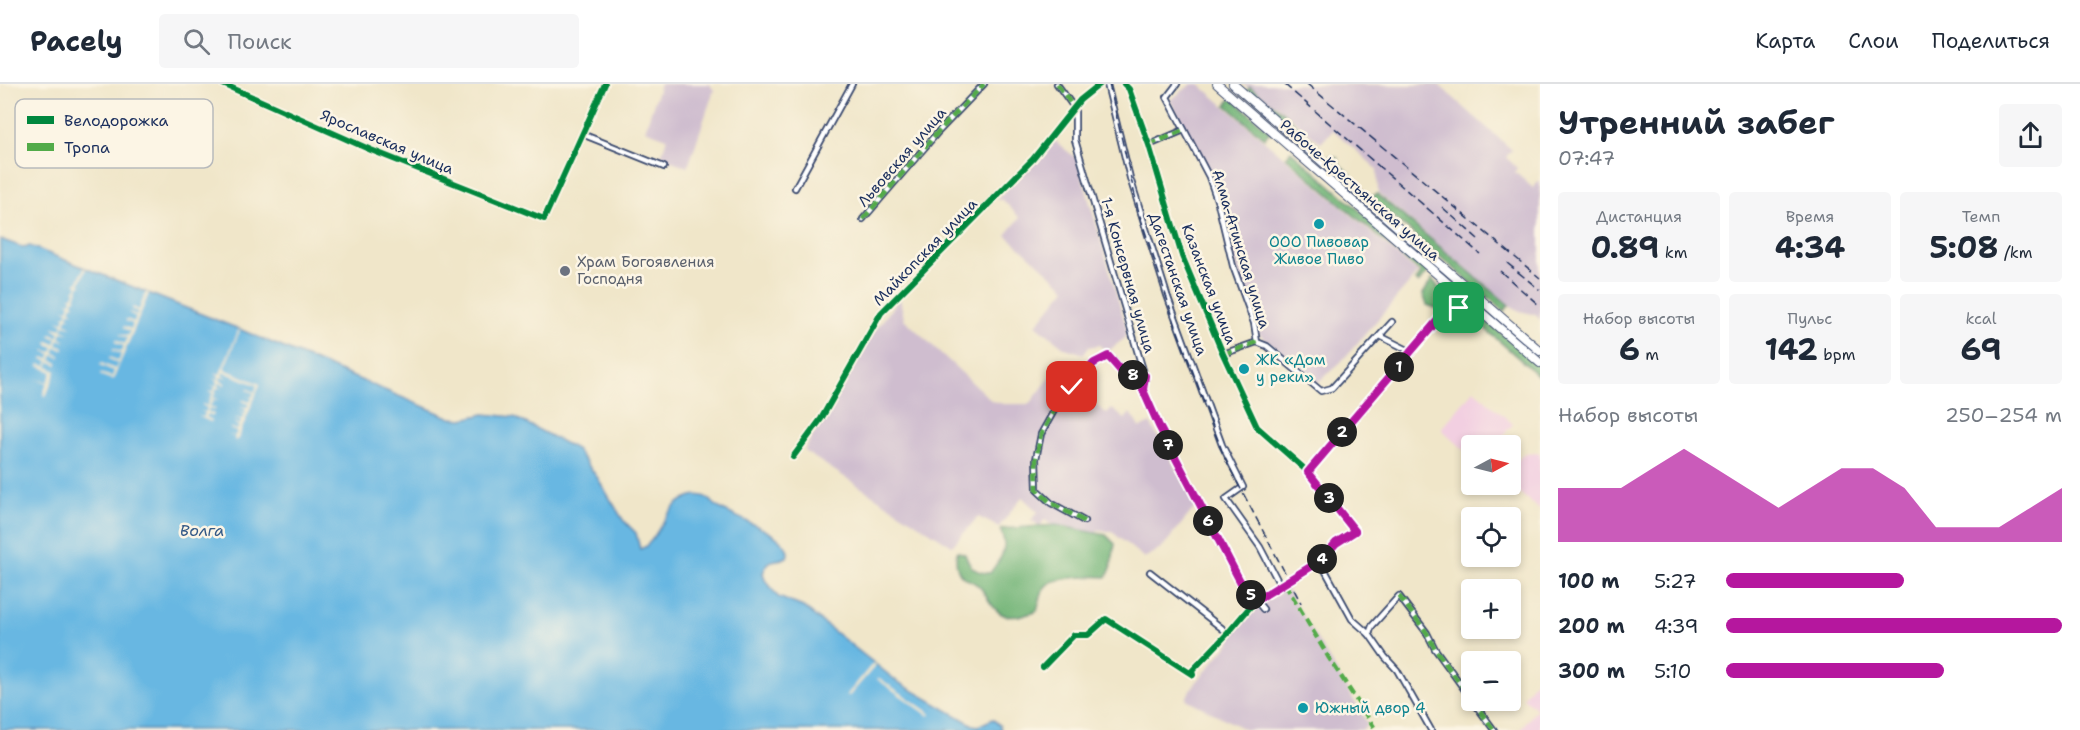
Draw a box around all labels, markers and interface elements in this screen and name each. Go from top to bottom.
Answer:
search box [159,14,579,68]
text: Pacely [30,22,123,60]
icon: search [180,25,213,58]
text: Поиск [228,27,292,56]
text: Карта [1755,27,1815,55]
text: Слои [1848,27,1899,55]
text: Поделиться [1932,27,2050,55]
legend [15,99,213,168]
text: Утренний забег [1558,100,1835,145]
street label: Львовская улица [853,103,951,211]
button: share [1999,104,2062,167]
street label: Ярославская улица [317,105,457,179]
text: Велодорожка [64,110,169,131]
street label: Рабоче-Крестьянская улица [1276,115,1445,266]
text: Тропа [64,137,110,158]
text: 07:47 [1558,145,1615,171]
street label: Алма-Атинская улица [1207,167,1275,332]
street label: Майкопская улица [869,194,982,310]
street label: 1-я Консервная улица [1096,195,1160,356]
text: Дистанция [1596,206,1682,227]
text: Время [1786,206,1834,227]
text: Темп [1962,206,2000,227]
street label: Дагестанская улица [1144,210,1212,359]
marker: ООО Пивовар Живое Пиво [1312,217,1326,231]
street label: Казанская улица [1177,221,1241,348]
text: 0.89 [1591,227,1659,268]
text: 4:34 [1775,227,1845,268]
text: 5:08 [1930,227,1998,268]
place label: ООО Пивовар Живое Пиво [1269,232,1369,269]
text: km [1659,242,1687,263]
text: /km [1998,242,2032,263]
place label: Храм Богоявления Господня [577,252,714,289]
marker: Храм Богоявления Господня [558,264,572,278]
pin [1433,282,1484,333]
icon: arrive [1442,291,1475,324]
text: Набор высоты [1583,308,1695,329]
text: Пульс [1788,308,1832,329]
text: kcal [1965,308,1997,329]
text: 6 [1619,329,1640,370]
text: 142 [1764,329,1818,370]
text: 69 [1961,329,2001,370]
text: m [1640,344,1659,365]
text: bpm [1818,344,1856,365]
place label: ЖК «Дом у реки» [1256,350,1326,387]
pin: 1 [1384,352,1414,382]
text: 1 [1395,356,1403,377]
pin: 8 [1118,360,1148,390]
pin [1046,361,1097,412]
marker: ЖК «Дом у реки» [1237,362,1251,376]
text: 8 [1127,364,1139,385]
icon: check [1055,370,1088,403]
text: Набор высоты [1558,402,1698,428]
text: 250–254 m [1945,402,2062,428]
pin: 2 [1327,417,1357,447]
text: 2 [1336,421,1348,442]
pin: 7 [1153,430,1183,460]
text: 7 [1162,434,1174,455]
north arrow [1461,435,1521,495]
map controls [1461,435,1521,711]
pin: 3 [1314,483,1344,513]
text: 3 [1323,487,1335,508]
pin: 6 [1193,506,1223,536]
button: locate [1461,507,1521,567]
text: 6 [1202,510,1214,531]
water label: Волга [180,520,224,541]
pin: 4 [1307,544,1337,574]
text: 4 [1316,548,1328,569]
text: 100 m [1558,568,1620,594]
text: 5:27 [1654,568,1697,594]
button: + [1461,579,1521,639]
pin: 5 [1236,580,1266,610]
text: 5 [1246,584,1256,605]
text: 200 m [1558,613,1625,639]
text: 4:39 [1654,613,1699,639]
button: − [1461,651,1521,711]
text: 300 m [1558,658,1625,684]
text: 5:10 [1654,658,1691,684]
place label: Южный двор 4 [1315,698,1426,718]
marker: Южный двор 4 [1296,701,1310,715]

